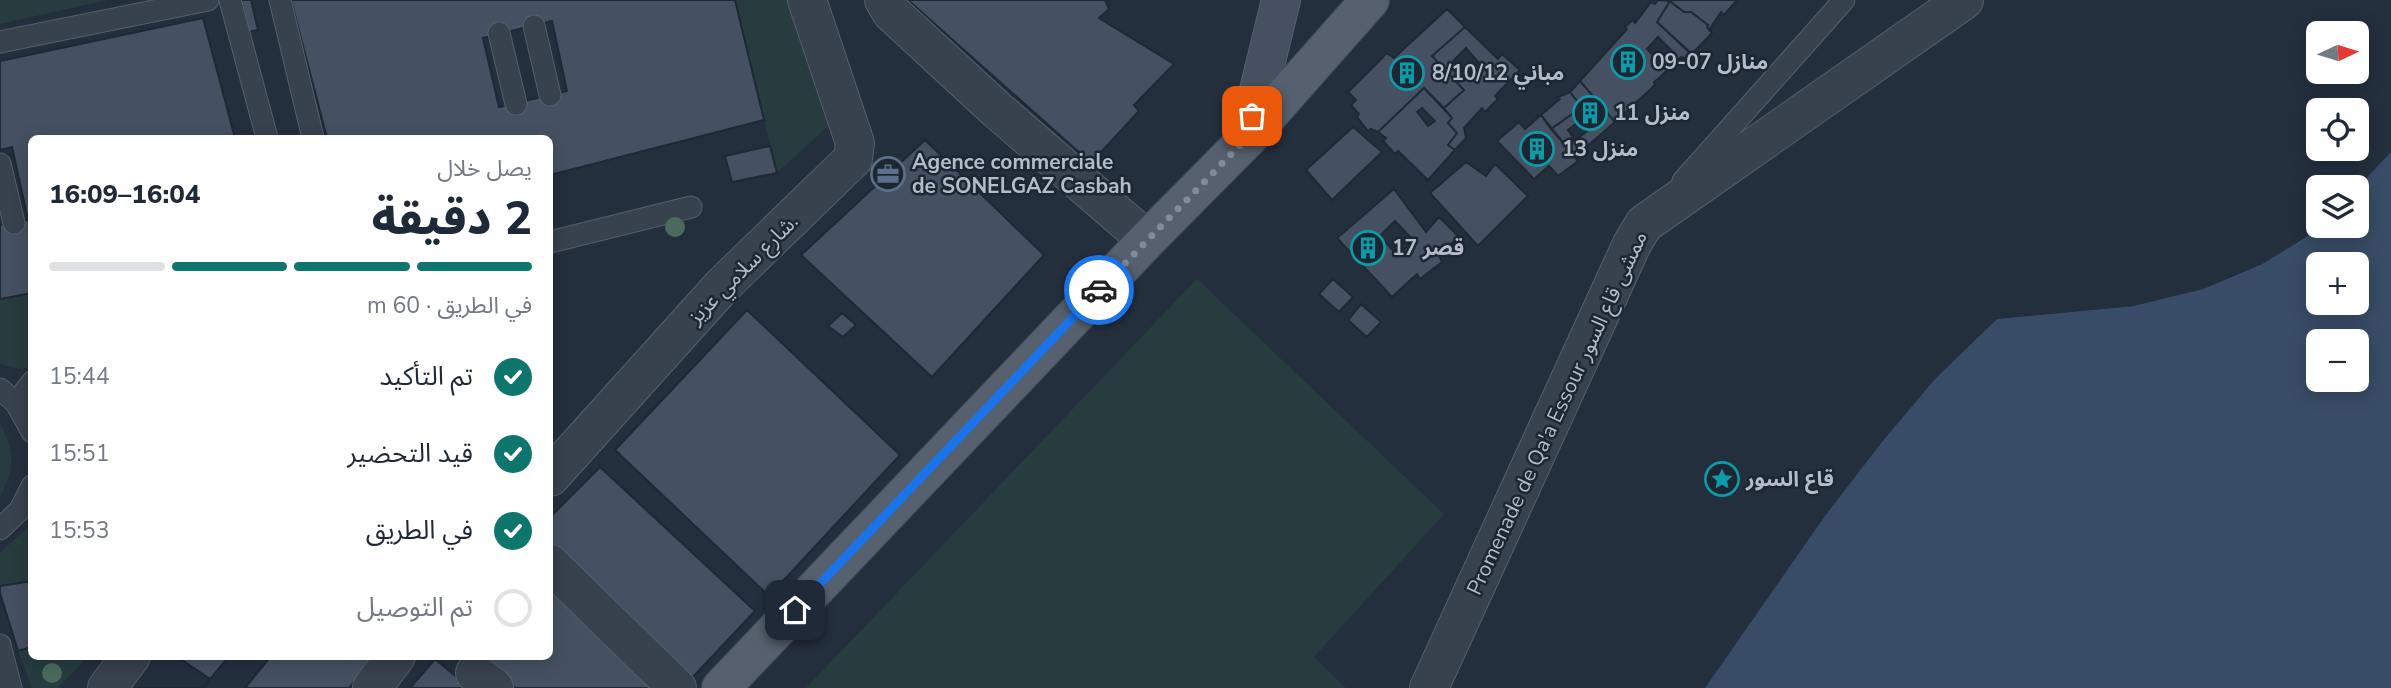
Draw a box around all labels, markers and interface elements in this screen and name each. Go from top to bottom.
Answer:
north arrow [2306,21,2370,84]
map controls [2306,21,2369,392]
building icon: منازل 07-09 [1609,43,1647,81]
place label: منازل 07-09 [1652,48,1768,76]
building icon: مباني 8/10/12 [1388,54,1426,92]
place label: مباني 8/10/12 [1432,59,1564,90]
pin [1222,86,1282,146]
building icon: منزل 11 [1571,94,1609,132]
icon: bag [1233,97,1271,135]
button: locate [2306,98,2369,161]
place label: منزل 11 [1614,99,1690,127]
building icon: منزل 13 [1518,130,1556,168]
place label: منزل 13 [1562,135,1638,163]
place label: Agence commerciale de SONELGAZ Casbah [912,148,1132,200]
text: يصل خلال [437,153,532,184]
office icon: Agence commerciale de SONELGAZ Casbah [869,155,907,193]
button: layers [2306,175,2369,238]
text: 16:04–16:09 [49,177,200,212]
text: 2 دقيقة [371,187,532,250]
street label: شارع سلامي عزيز. [681,208,805,332]
street label: Promenade de Qa'a Essour ممشى قاع السور [1460,227,1655,600]
building icon: قصر 17 [1349,229,1387,267]
place label: قصر 17 [1392,234,1464,262]
button: + [2306,252,2369,315]
courier [1064,255,1134,325]
icon: car [1080,271,1118,309]
text: في الطريق · 60 m [367,290,532,321]
button: − [2306,329,2369,392]
icon: check [494,358,532,396]
text: تم التأكيد [380,359,473,394]
text: 15:44 [49,361,109,392]
icon: check [494,435,532,473]
text: قيد التحضير [347,436,473,471]
text: 15:51 [49,438,109,469]
place icon: قاع السور [1703,460,1741,498]
place label: قاع السور [1745,465,1834,494]
icon: check [494,512,532,550]
text: في الطريق [366,513,473,548]
text: 15:53 [49,515,109,546]
pin [765,580,825,640]
text: تم التوصيل [357,590,473,625]
icon: home [776,591,814,629]

